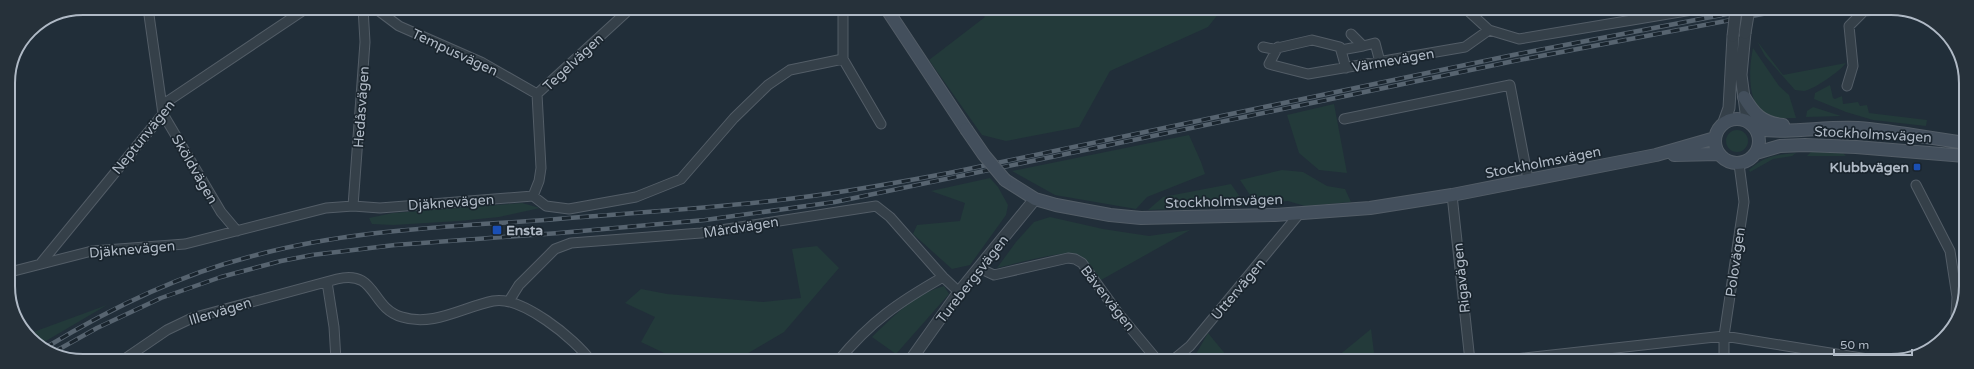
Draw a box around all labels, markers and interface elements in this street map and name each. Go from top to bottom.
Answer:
street label: Tempusvägen [409,25,500,80]
street label: Tegelvägen [540,30,607,95]
street label: Värmevägen [1351,45,1436,76]
street label: Hedåsvägen [350,65,373,149]
street label: Neptunvägen [108,97,178,178]
street label: Stockholmsvägen [1814,123,1932,146]
street label: Sköldvägen [168,132,221,207]
street label: Stockholmsvägen [1484,143,1602,182]
place label: Klubbvägen [1830,159,1909,176]
marker: Klubbvägen [1912,162,1922,172]
street label: Djäknevägen [407,191,495,214]
street label: Stockholmsvägen [1165,191,1283,212]
street label: Mårdvägen [702,213,780,242]
place label: Ensta [506,222,543,239]
marker: Ensta [491,224,503,236]
street label: Polovägen [1722,226,1749,298]
street label: Turebergsvägen [933,232,1012,327]
street label: Djäknevägen [88,237,176,262]
street label: Rigavägen [1449,242,1474,314]
street label: Uttervägen [1208,255,1269,323]
street label: Bävervägen [1077,262,1138,334]
street label: Illervägen [187,294,254,329]
scale bar [1834,331,1912,357]
text: 50 m [1840,338,1869,352]

